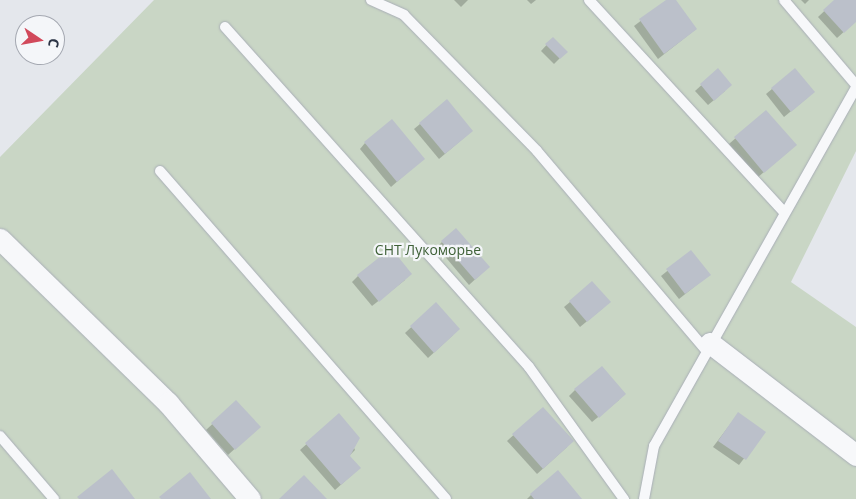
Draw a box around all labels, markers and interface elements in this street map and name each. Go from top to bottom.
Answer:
north arrow [15,15,65,65]
text: С [44,37,64,49]
park label: СНТ Лукоморье [375,242,481,258]

